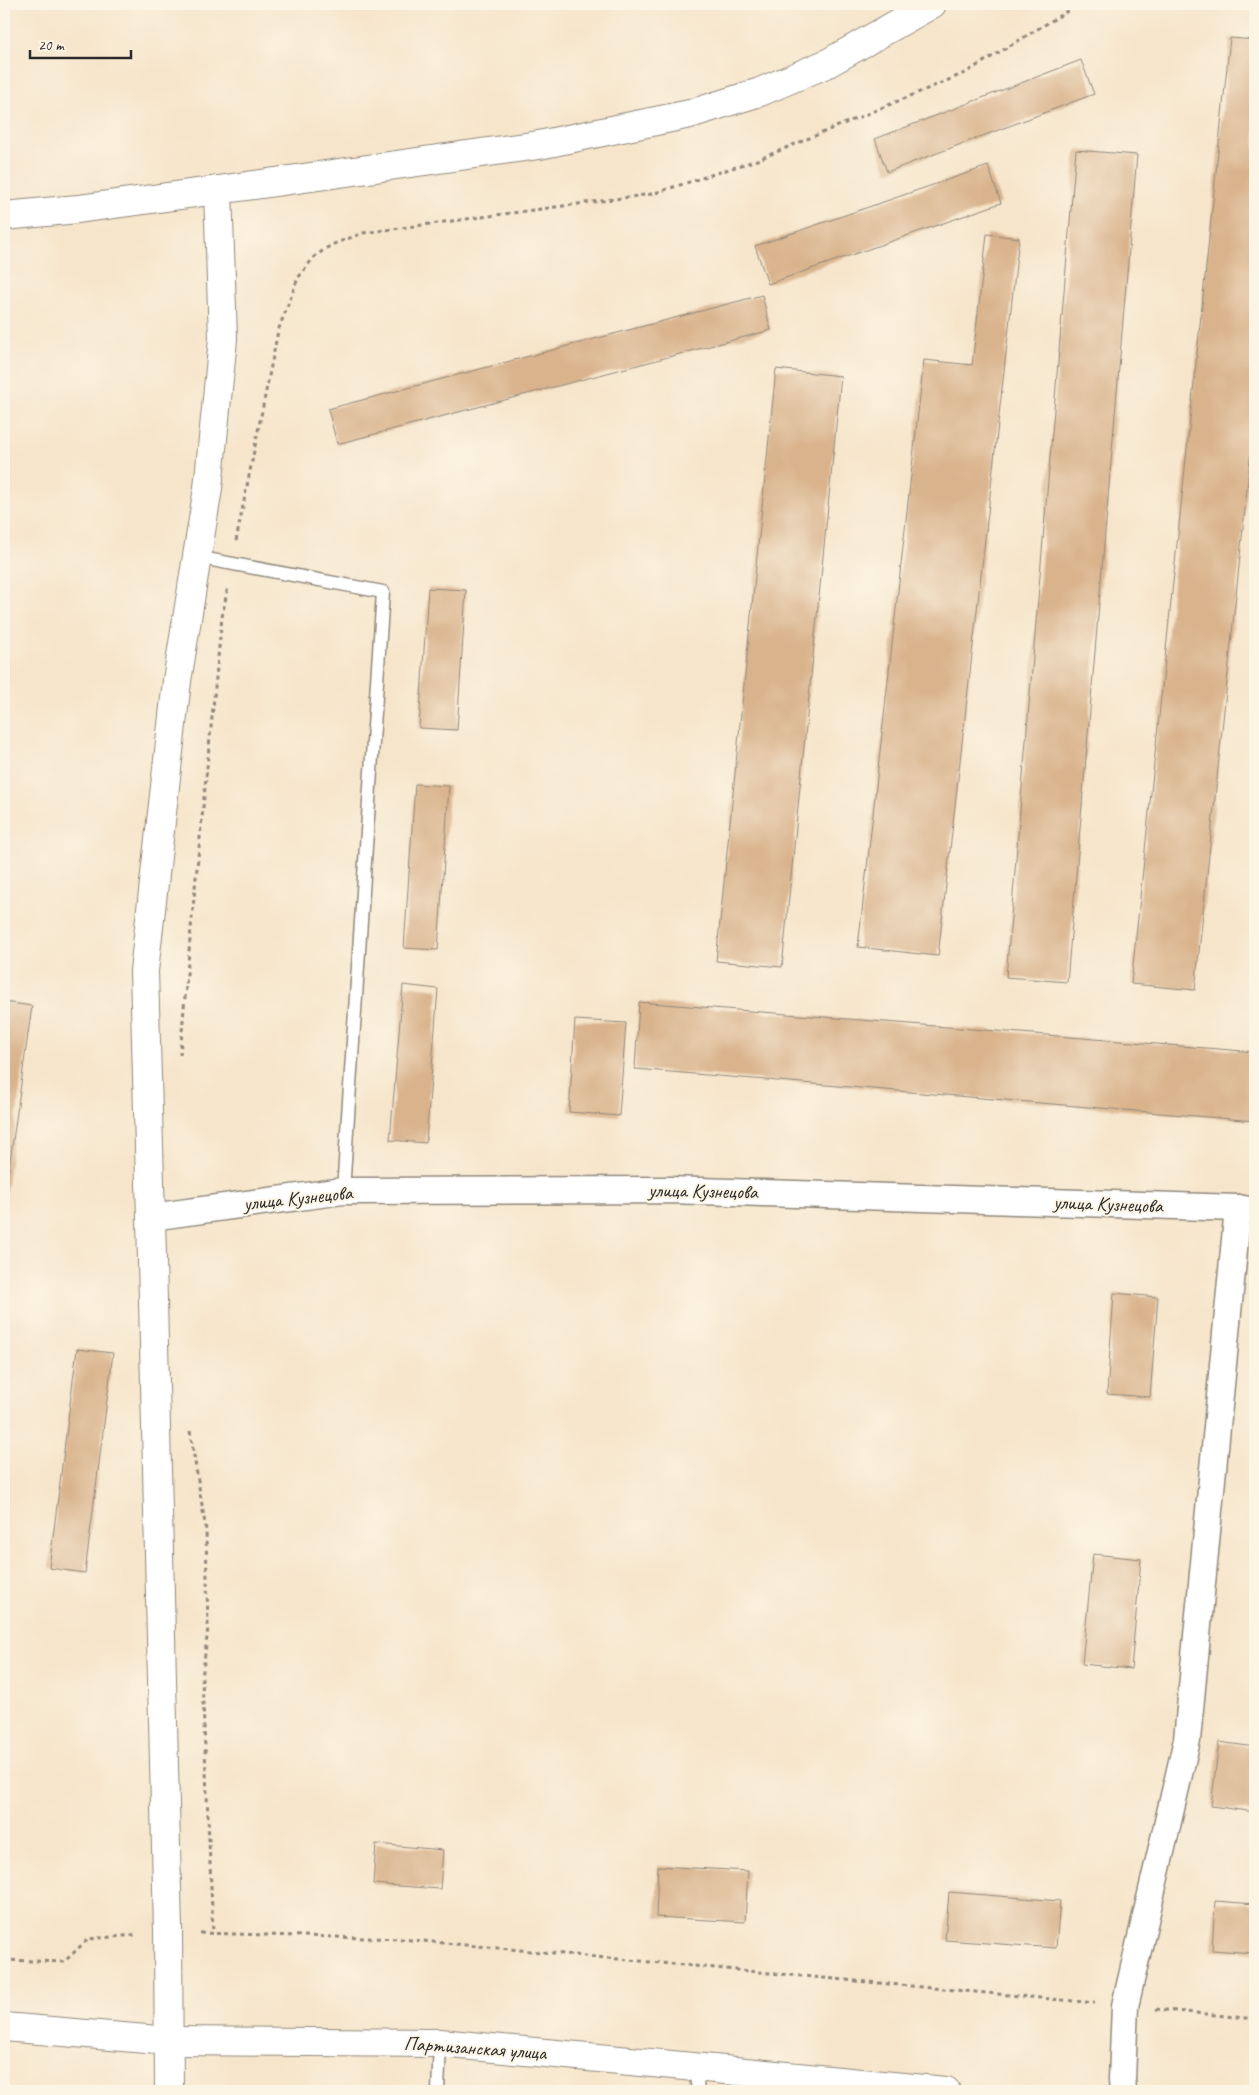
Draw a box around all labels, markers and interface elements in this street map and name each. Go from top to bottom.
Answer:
scale bar [30,28,131,60]
text: 20 m [38,36,65,55]
street label: улица Кузнецова [647,1178,759,1204]
street label: улица Кузнецова [241,1180,355,1216]
street label: улица Кузнецова [1052,1190,1164,1218]
street label: Партизанская улица [403,2031,549,2066]

